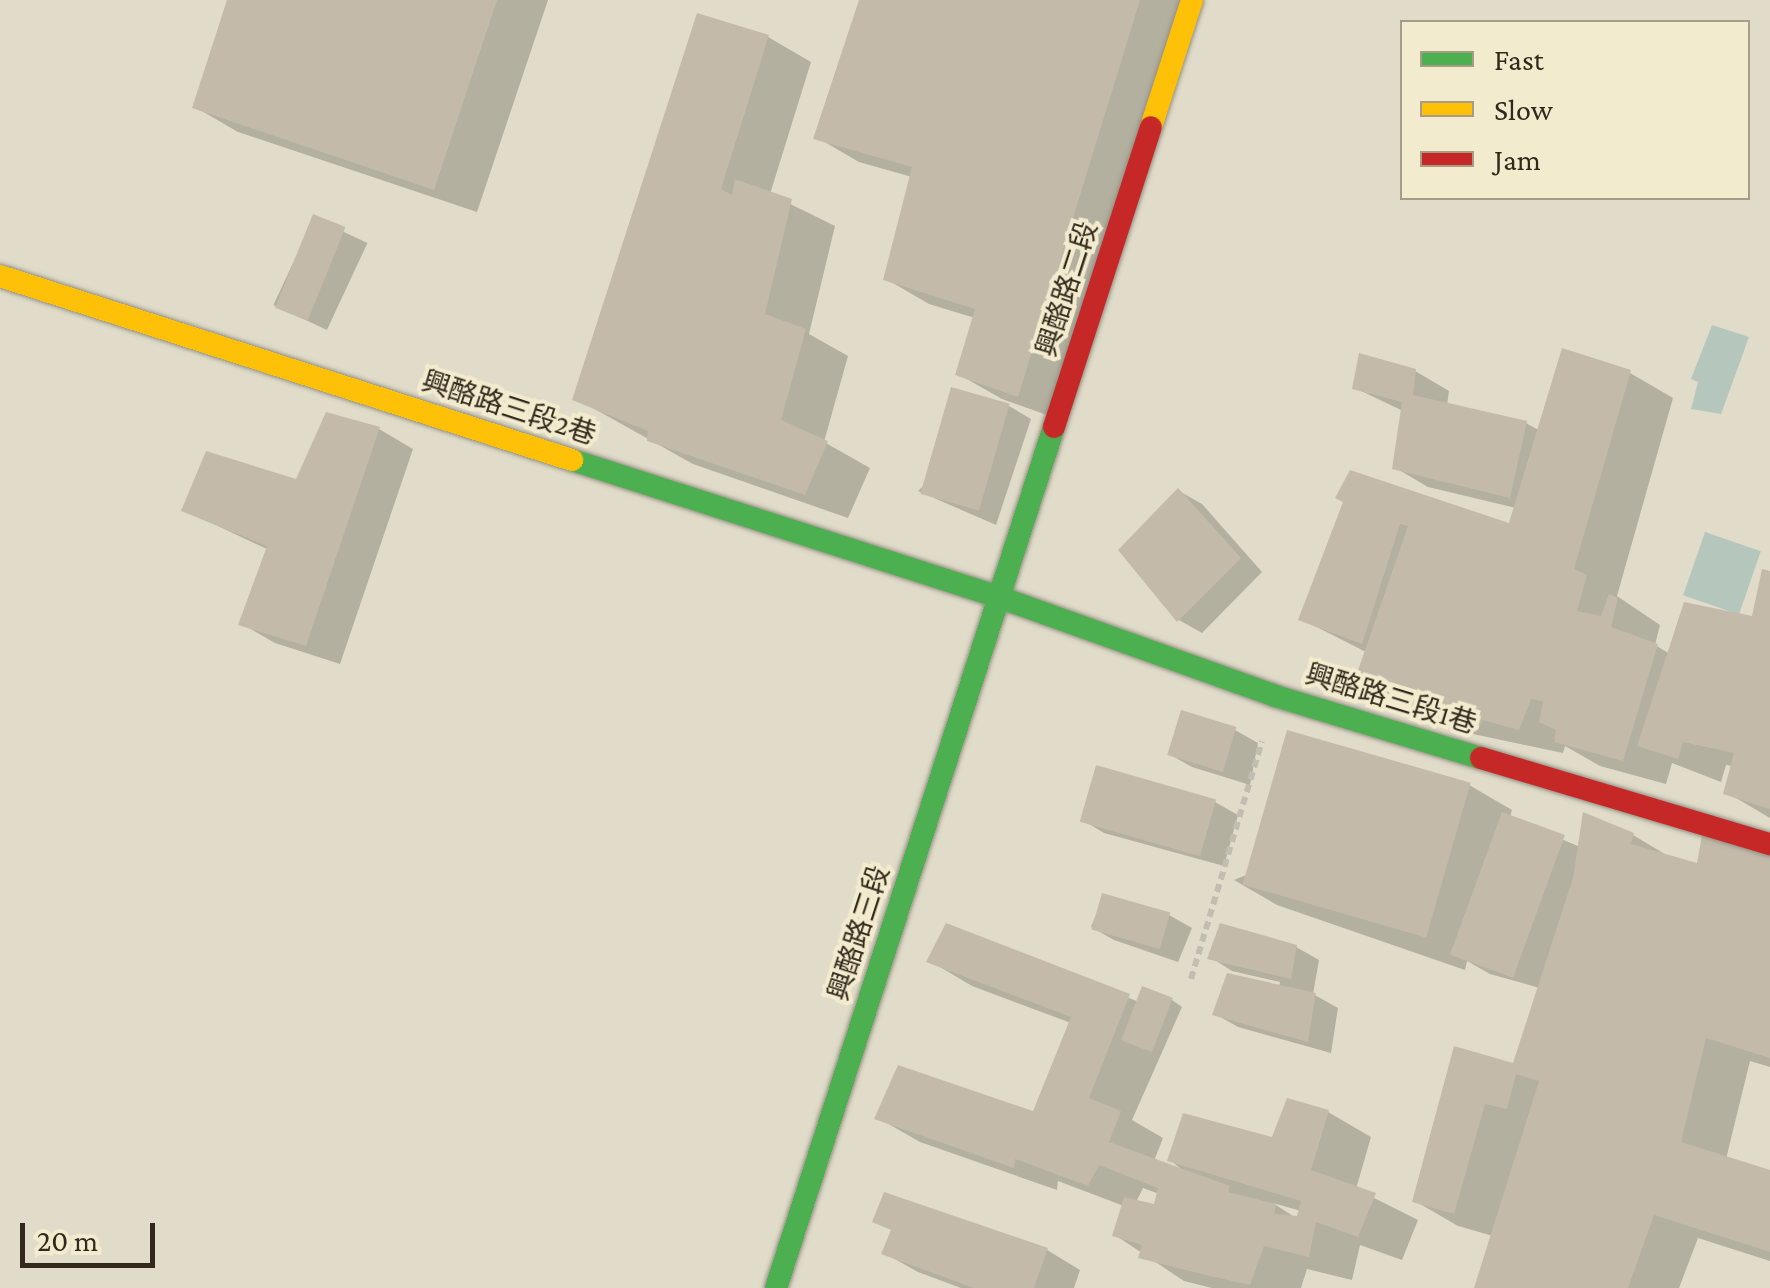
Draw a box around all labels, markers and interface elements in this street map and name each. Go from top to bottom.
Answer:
legend [1400,20,1750,200]
text: Fast [1494,43,1544,76]
text: Slow [1494,93,1553,126]
text: Jam [1494,143,1541,176]
street label: 興酪路二段 [1029,217,1105,361]
street label: 興酪路三段2巷 [418,364,600,452]
street label: 興酪路三段1巷 [1301,657,1481,741]
street label: 興酪路三段 [821,861,897,1005]
scale bar [25,1203,160,1265]
text: 20 m [37,1224,98,1257]

